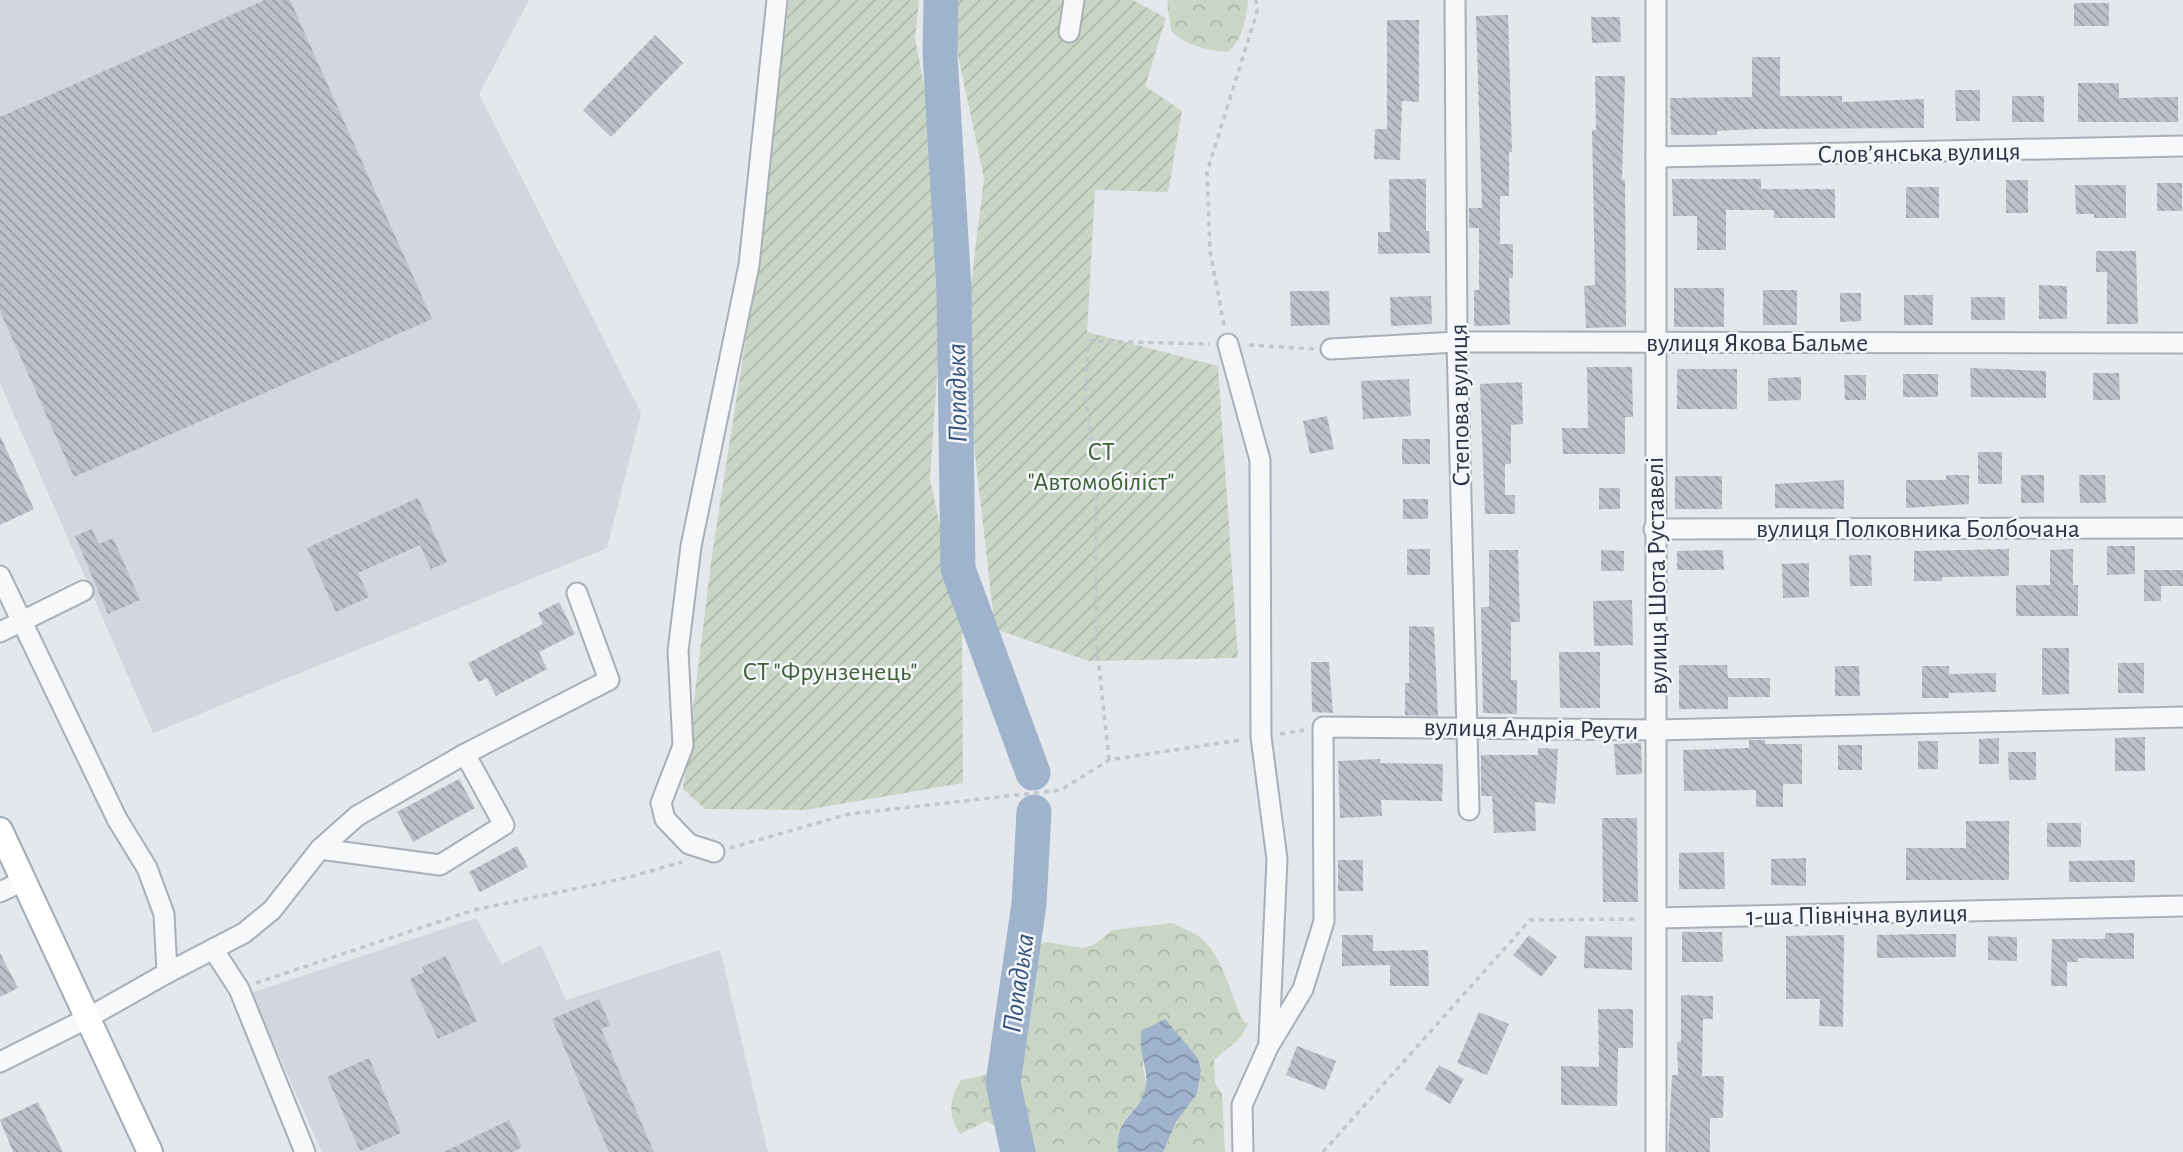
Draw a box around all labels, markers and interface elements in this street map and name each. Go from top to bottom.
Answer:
street label: Словʼянська вулиця [1817,138,2021,168]
street label: Степова вулиця [1446,323,1474,487]
street label: вулиця Якова Бальме [1646,330,1868,356]
water label: Попадька [943,343,973,443]
park label: СТ "Автомобіліст" [1027,439,1175,495]
street label: вулиця Шота Руставелі [1642,457,1672,695]
street label: вулиця Полковника Болбочана [1756,516,2080,542]
park label: СТ "Фрунзенець" [742,659,918,685]
street label: вулиця Андрія Реути [1423,714,1639,744]
street label: 1-ша Північна вулиця [1746,900,1968,930]
water label: Попадька [998,932,1040,1035]

